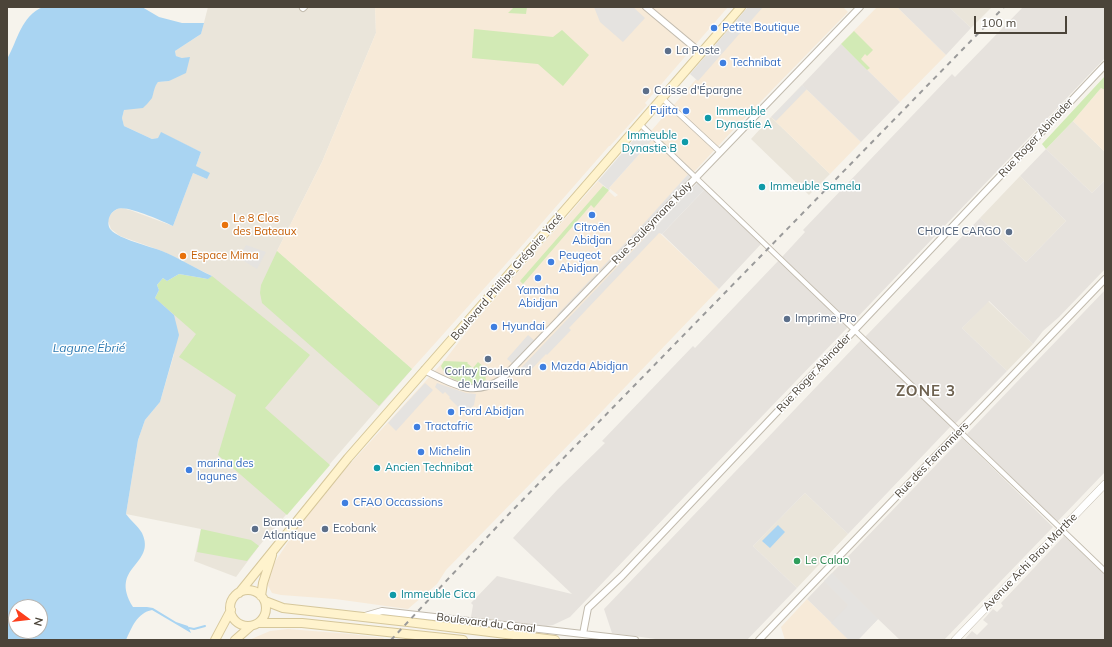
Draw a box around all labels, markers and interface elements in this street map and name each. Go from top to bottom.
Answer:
scale bar [976,8,1069,34]
text: 100 m [981,15,1016,30]
place label: Petite Boutique [722,21,800,35]
marker: Petite Boutique [709,23,719,33]
place label: La Poste [676,44,720,58]
marker: La Poste [663,46,673,56]
place label: Technibat [731,56,781,70]
marker: Technibat [718,58,728,68]
place label: Caisse d'Épargne [654,84,742,98]
marker: Caisse d'Épargne [641,86,651,96]
street label: Rue Roger Abinader [996,96,1076,180]
place label: Fujita [650,104,678,118]
place label: Immeuble Dynastie A [716,105,772,131]
marker: Fujita [681,106,691,116]
marker: Immeuble Dynastie A [703,113,713,123]
place label: Immeuble Dynastie B [622,129,677,155]
marker: Immeuble Dynastie B [680,137,690,147]
street label: Rue Souleymane Koly [609,179,695,267]
place label: Immeuble Samela [770,180,861,194]
marker: Immeuble Samela [757,182,767,192]
marker: Citroën Abidjan [587,210,597,220]
street label: Boulevard Phillipe Grégoire Yacé [448,211,566,343]
place label: Le 8 Clos des Bateaux [233,212,297,238]
marker: Le 8 Clos des Bateaux [220,220,230,230]
place label: Citroën Abidjan [572,221,612,247]
place label: CHOICE CARGO [917,225,1001,239]
marker: CHOICE CARGO [1004,227,1014,237]
place label: Espace Mima [191,249,259,263]
place label: Peugeot Abidjan [559,249,601,275]
marker: Espace Mima [178,251,188,261]
marker: Peugeot Abidjan [546,257,556,267]
marker: Yamaha Abidjan [533,273,543,283]
place label: Yamaha Abidjan [517,284,559,310]
place label: Imprime Pro [795,312,856,326]
marker: Imprime Pro [782,314,792,324]
place label: Hyundai [502,320,545,334]
marker: Hyundai [489,322,499,332]
street label: Rue Roger Abinader [774,331,854,415]
water label: Lagune Ébrié [53,341,125,355]
marker: Corlay Boulevard de Marseille [483,354,493,364]
place label: Mazda Abidjan [551,360,628,374]
marker: Mazda Abidjan [538,362,548,372]
place label: Corlay Boulevard de Marseille [445,365,531,391]
district label: ZONE 3 [896,382,956,400]
place label: Ford Abidjan [459,405,524,419]
marker: Ford Abidjan [446,407,456,417]
street label: Rue des Ferronniers [892,419,972,501]
place label: Tractafric [425,420,473,434]
marker: Tractafric [412,422,422,432]
place label: Michelin [429,445,471,459]
marker: Michelin [416,447,426,457]
place label: marina des lagunes [197,457,254,483]
place label: Ancien Technibat [385,461,473,475]
marker: Ancien Technibat [372,463,382,473]
marker: marina des lagunes [184,465,194,475]
place label: CFAO Occassions [353,496,443,510]
marker: CFAO Occassions [340,498,350,508]
street label: Avenue Achi Brou Marthe [980,511,1080,613]
place label: Banque Atlantique [263,516,316,542]
place label: Ecobank [333,522,376,536]
marker: Banque Atlantique [250,524,260,534]
marker: Ecobank [320,524,330,534]
place label: Le Calao [805,554,849,568]
marker: Le Calao [792,556,802,566]
place label: Immeuble Cica [401,588,476,602]
marker: Immeuble Cica [388,590,398,600]
north arrow [8,599,48,639]
street label: Boulevard du Canal [436,610,536,636]
text: N [31,616,46,628]

